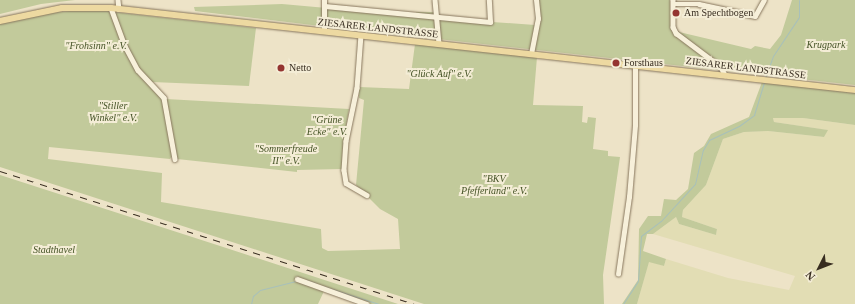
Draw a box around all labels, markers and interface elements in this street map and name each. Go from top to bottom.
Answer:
place label: Am Spechtbogen [684,7,753,19]
marker: Am Spechtbogen [671,8,681,18]
street label: ZIESARER LANDSTRASSE [317,16,439,40]
park label: Krugpark [807,39,845,51]
park label: "Frohsinn" e.V. [65,40,127,52]
street label: ZIESARER LANDSTRASSE [685,55,807,81]
place label: Forsthaus [624,57,663,69]
marker: Forsthaus [611,58,621,68]
place label: Netto [289,62,311,74]
marker: Netto [276,63,286,73]
park label: "Glück Auf" e.V. [406,68,472,80]
park label: "Stiller Winkel" e.V. [89,99,137,122]
park label: "Grüne Ecke" e.V. [307,113,347,136]
park label: "Sommerfreude II" e.V. [255,142,317,166]
park label: "BKV Pfefferland" e.V. [461,172,527,196]
park label: Stadthavel [33,244,75,256]
north arrow [799,248,839,288]
text: N [803,269,817,283]

